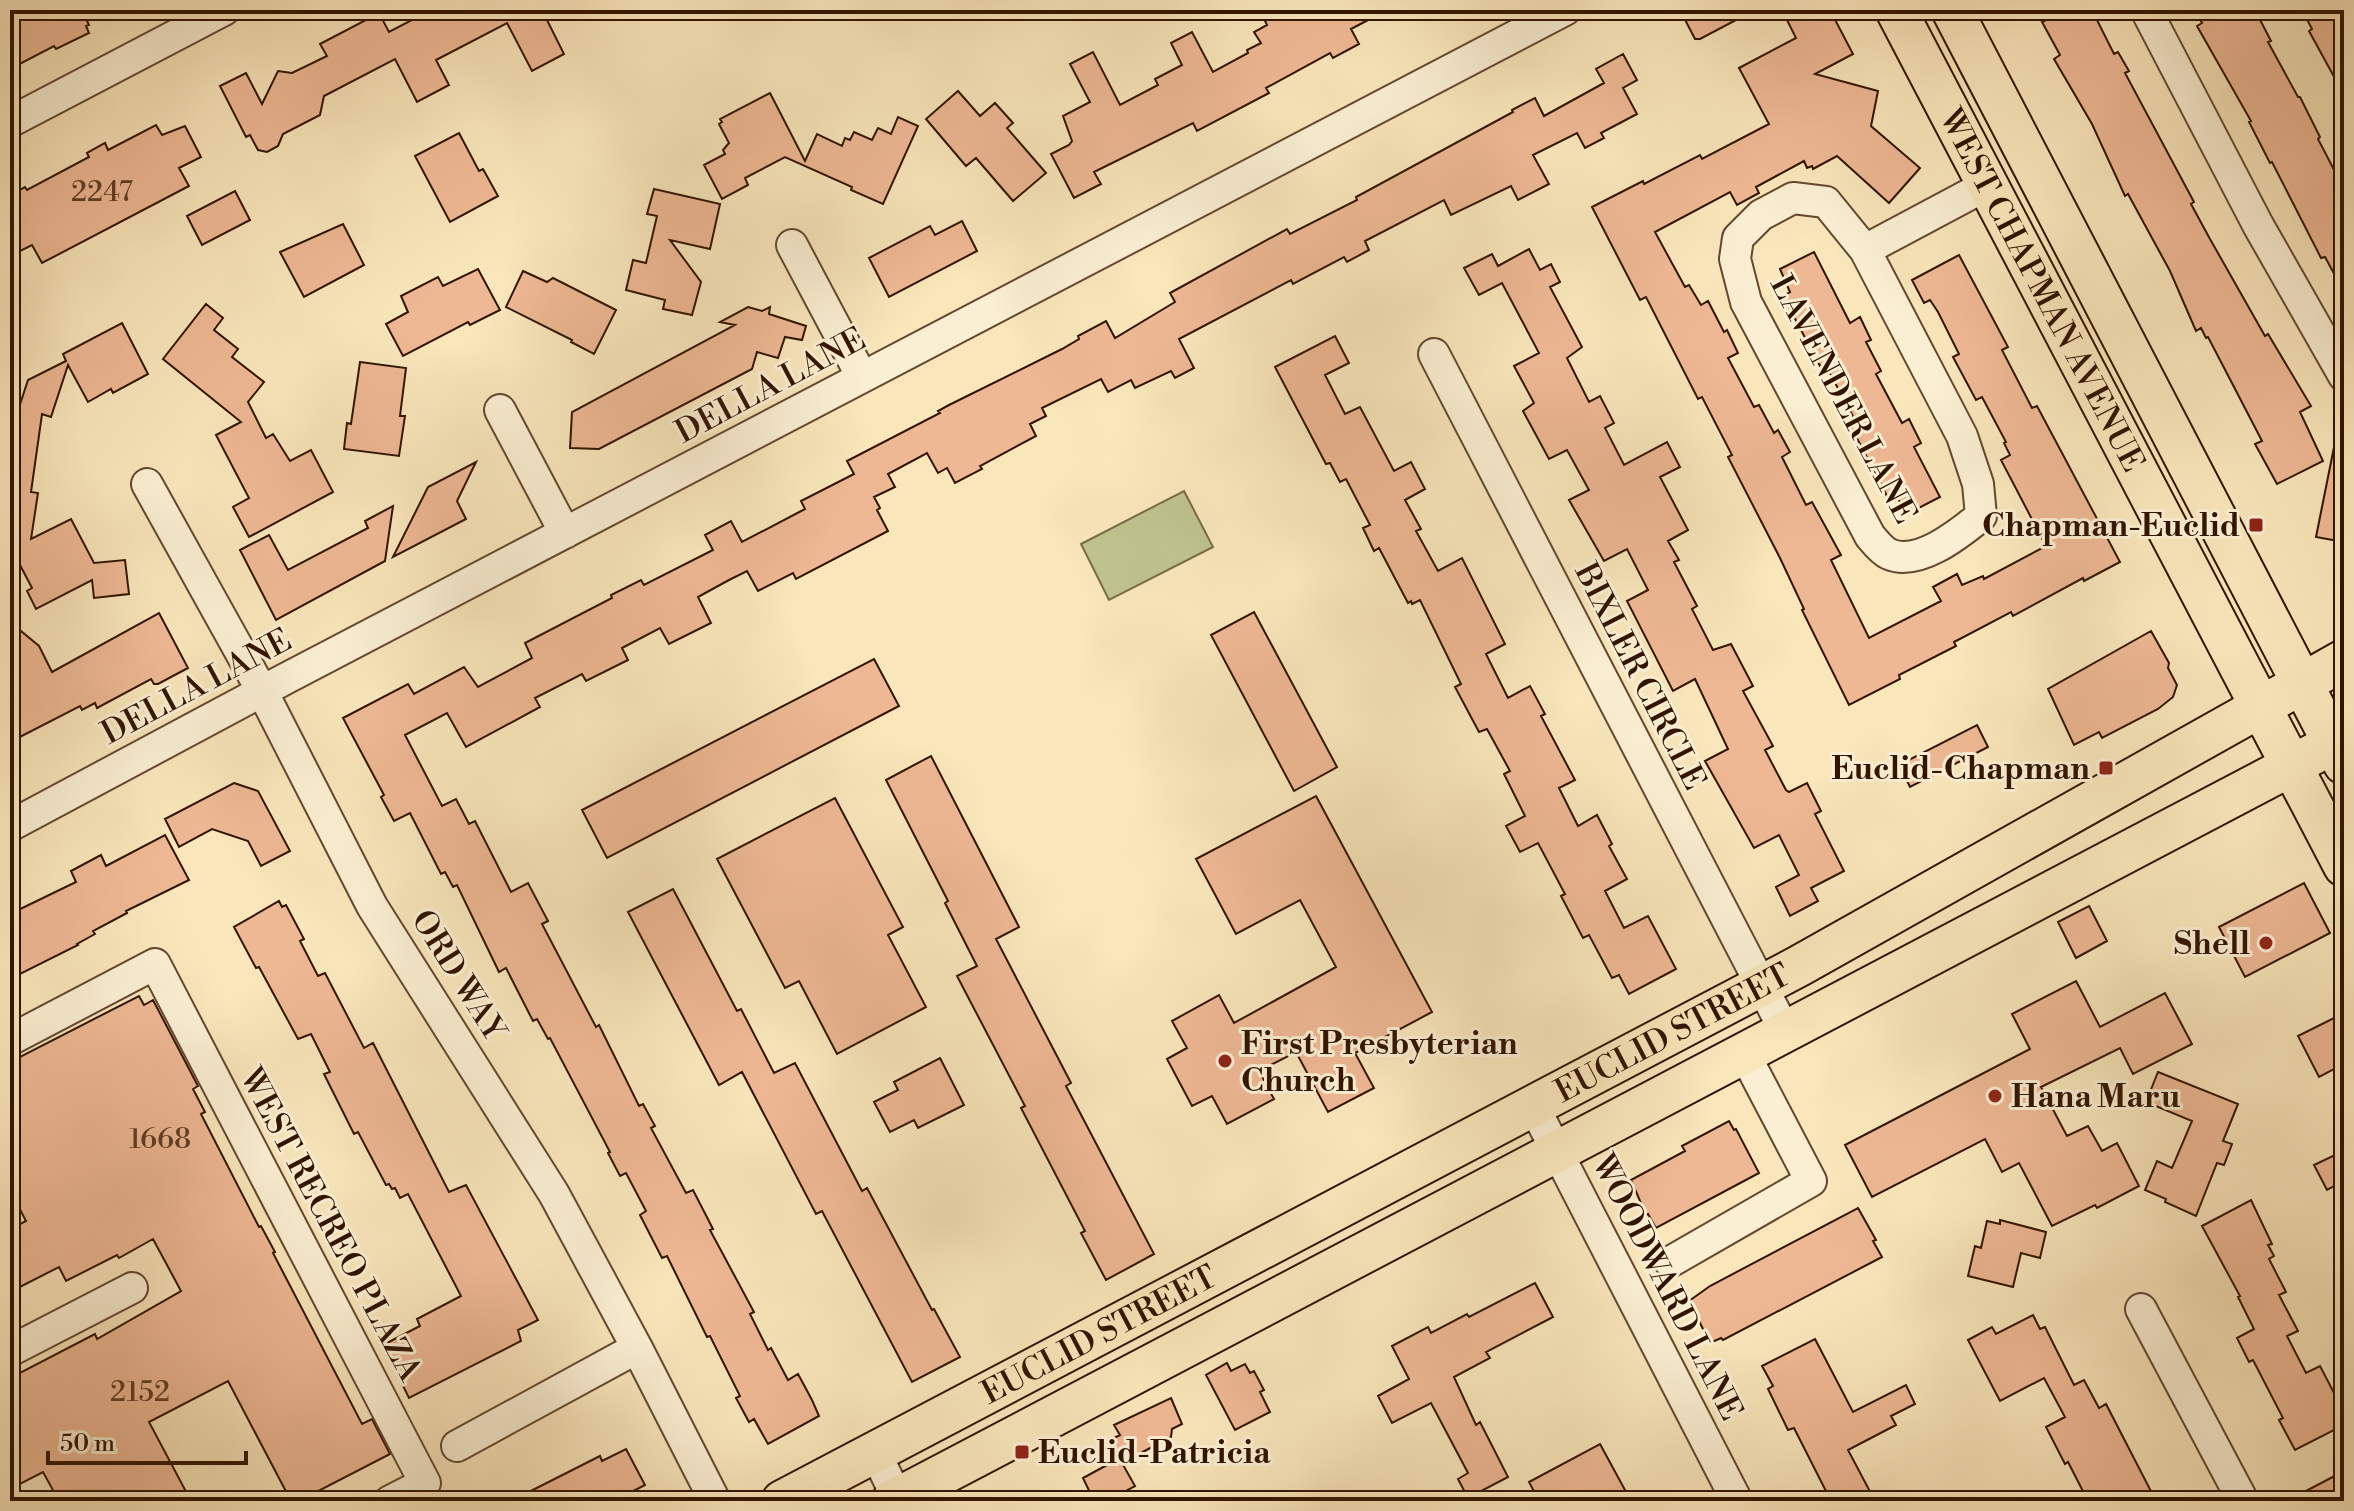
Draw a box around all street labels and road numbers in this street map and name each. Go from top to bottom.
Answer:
street label: WEST CHAPMAN AVENUE [1930,101,2153,479]
street label: LAVENDER LANE [1761,269,1925,530]
street label: DELLA LANE [669,319,872,453]
street label: BIXLER CIRCLE [1565,555,1715,797]
street label: DELLA LANE [95,620,298,754]
street label: ORD WAY [402,903,515,1050]
street label: EUCLID STREET [1548,955,1797,1112]
street label: WEST RECREO PLAZA [230,1060,430,1389]
street label: WOODWARD LANE [1582,1147,1751,1427]
street label: EUCLID STREET [975,1257,1224,1413]

